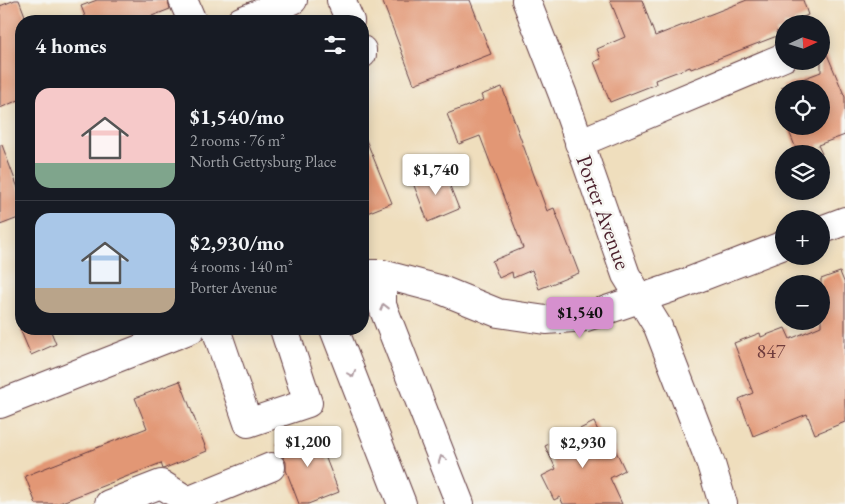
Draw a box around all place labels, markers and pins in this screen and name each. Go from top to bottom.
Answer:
pin: $1,740 [395,154,477,196]
pin: $1,540 [539,296,621,339]
pin: $1,200 [267,426,349,468]
pin: $2,930 [542,426,624,469]

